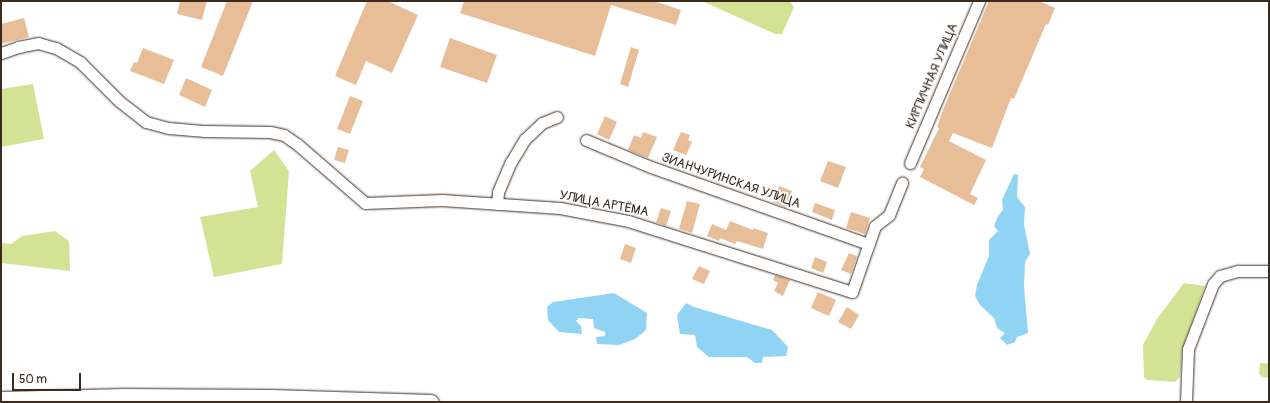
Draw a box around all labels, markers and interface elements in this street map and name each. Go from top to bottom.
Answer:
street label: КИРПИЧНАЯ УЛИЦА [903,21,961,131]
street label: ЗИАНЧУРИНСКАЯ УЛИЦА [660,150,802,212]
street label: УЛИЦА АРТЁМА [558,188,650,220]
scale bar [14,365,83,391]
text: 50 m [19,372,47,387]

